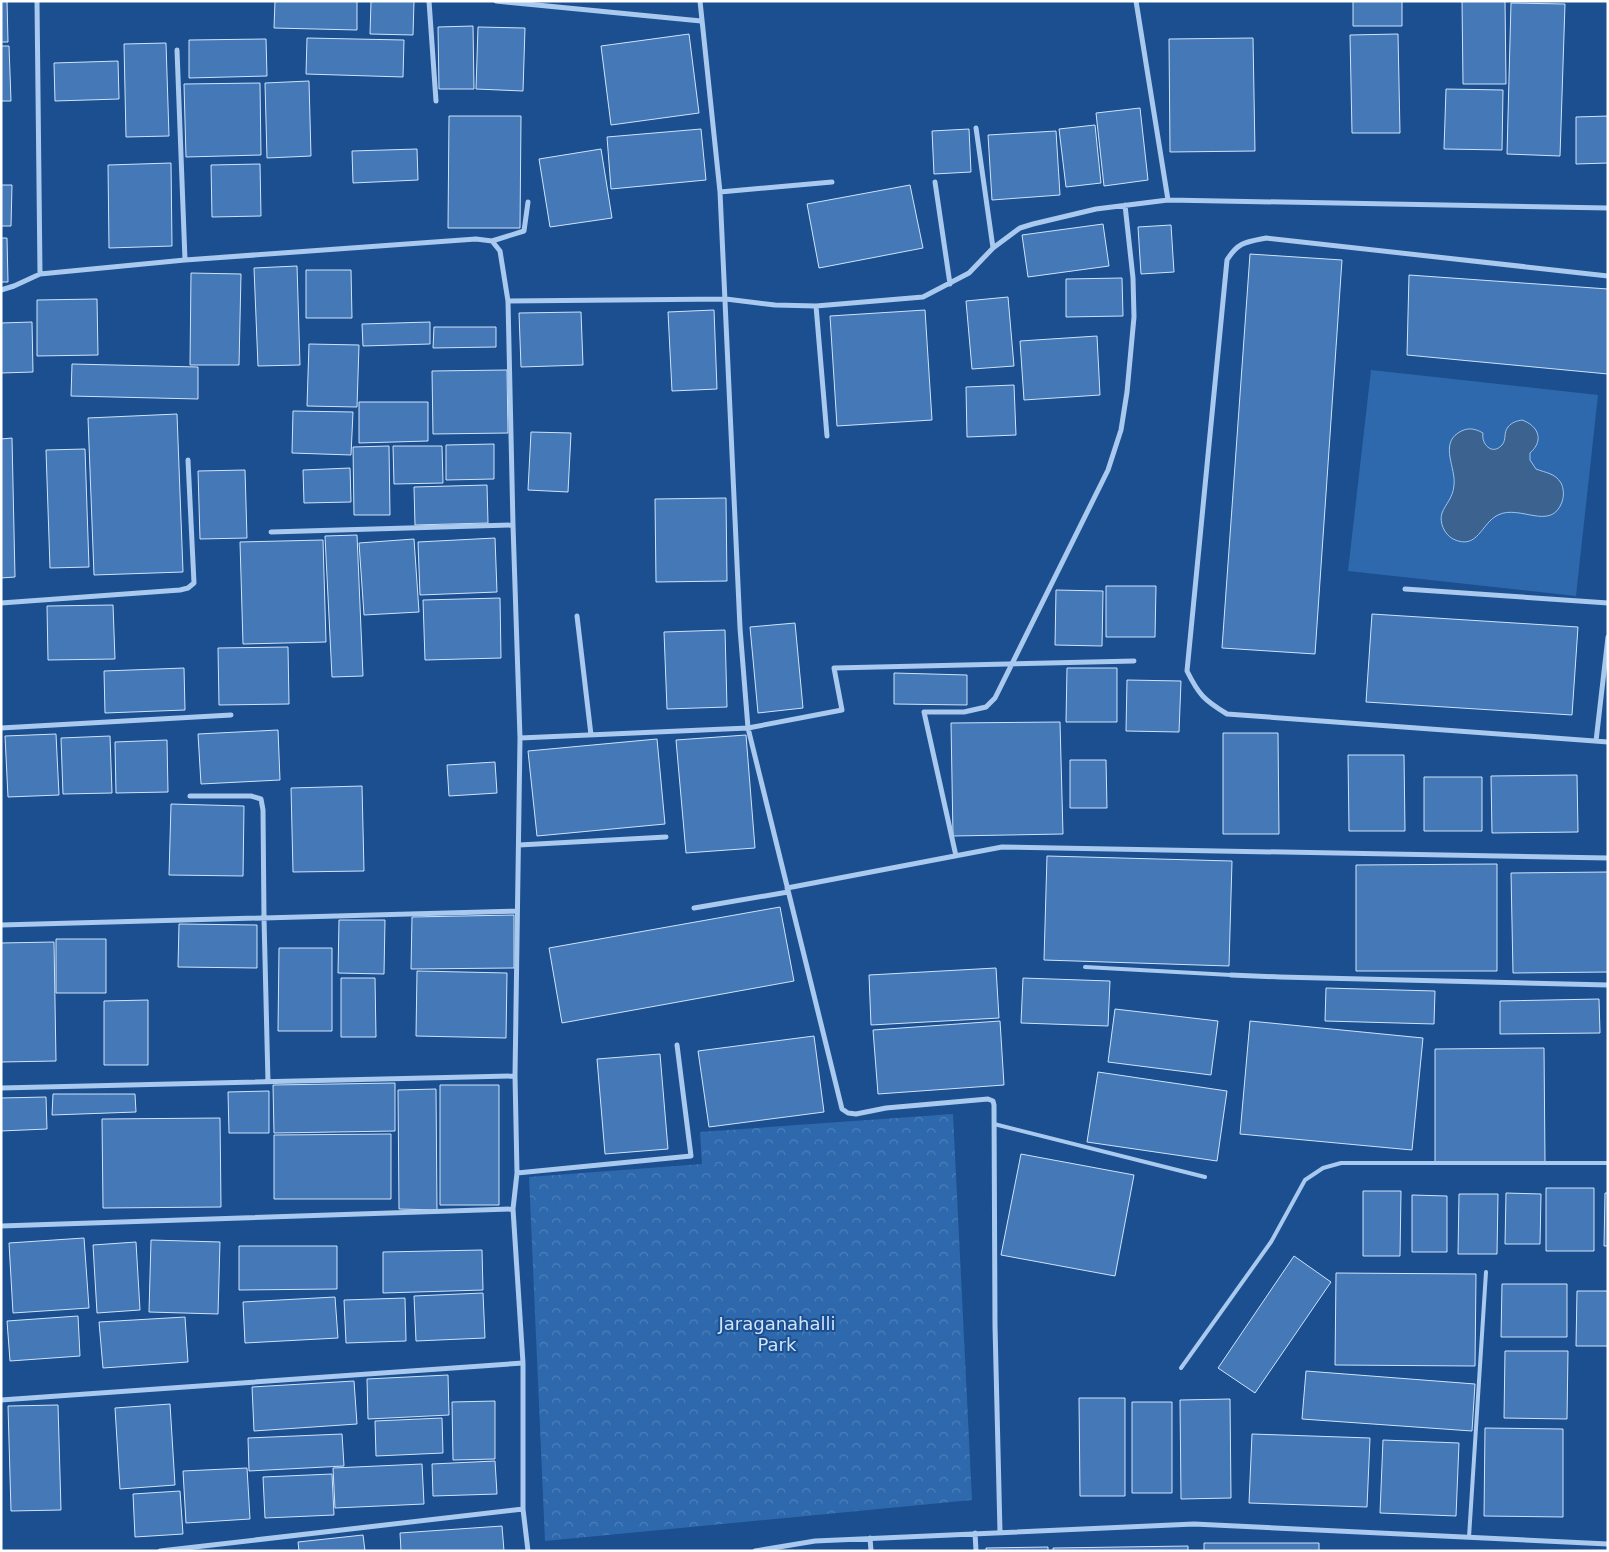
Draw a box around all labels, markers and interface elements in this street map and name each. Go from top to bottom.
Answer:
park label: Jaraganahalli Park [717,1313,836,1355]

